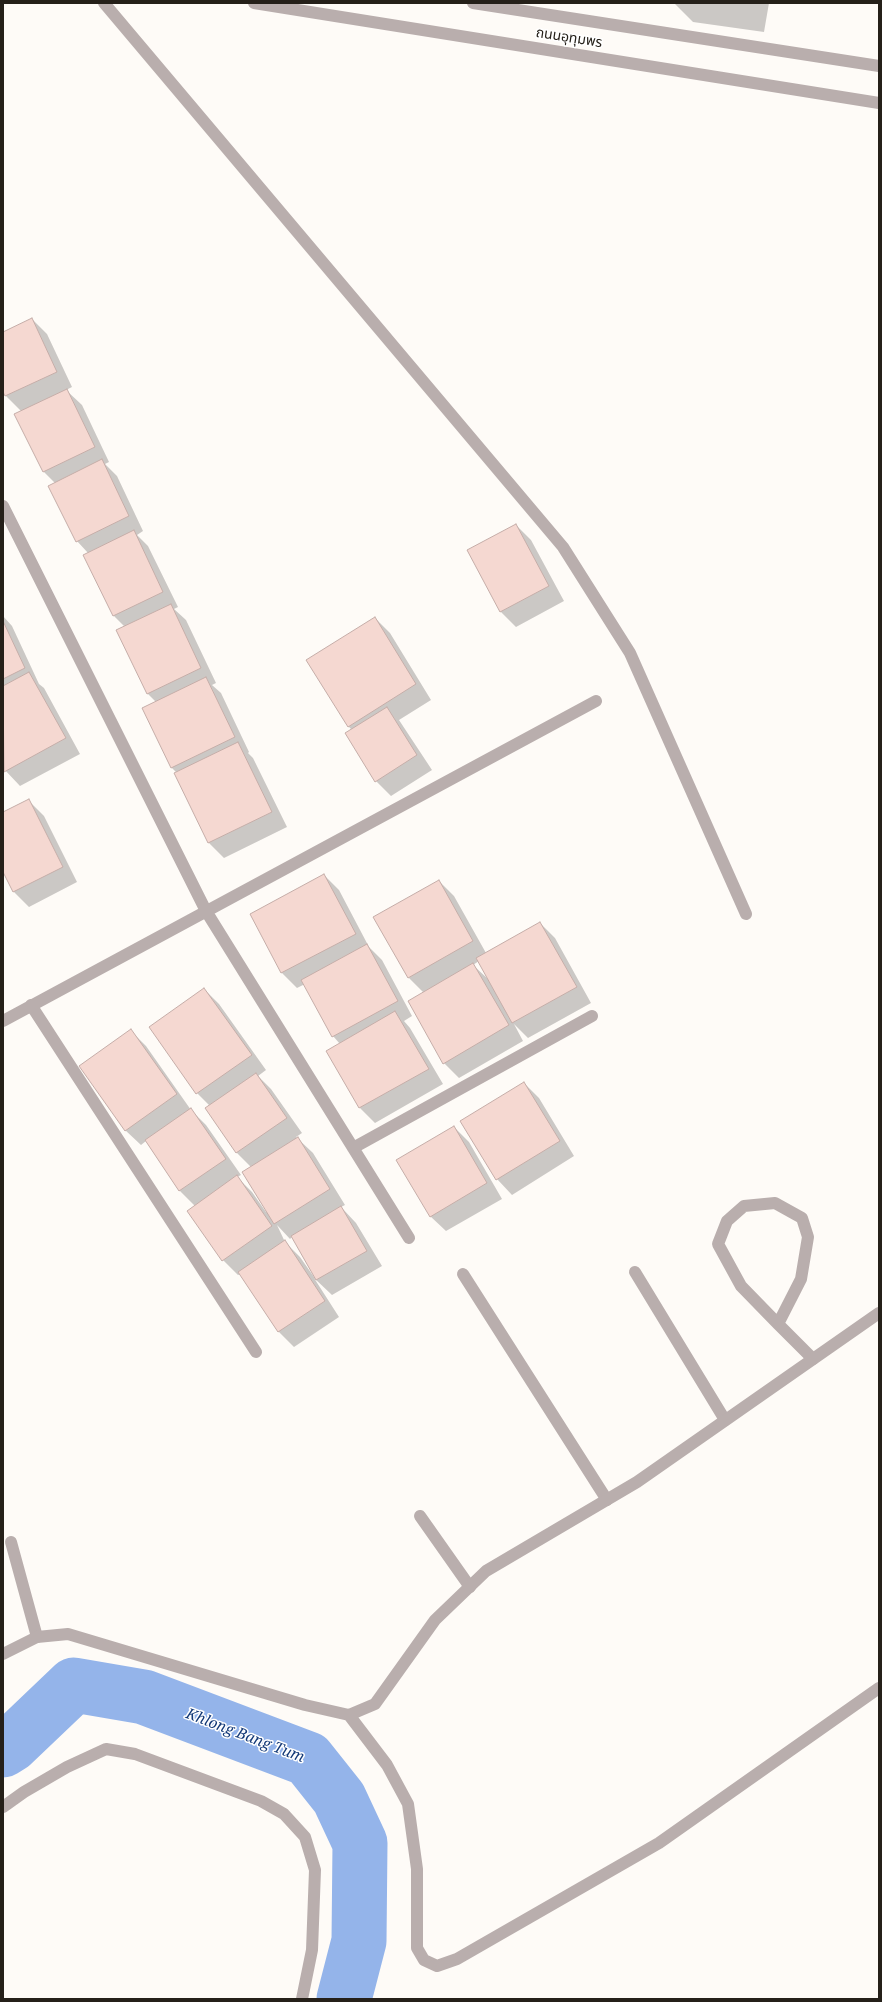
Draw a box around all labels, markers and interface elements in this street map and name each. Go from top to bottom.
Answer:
street label: ถนนอุทุมพร [534,24,604,52]
water label: Khlong Bang Tum [183,1705,307,1767]

